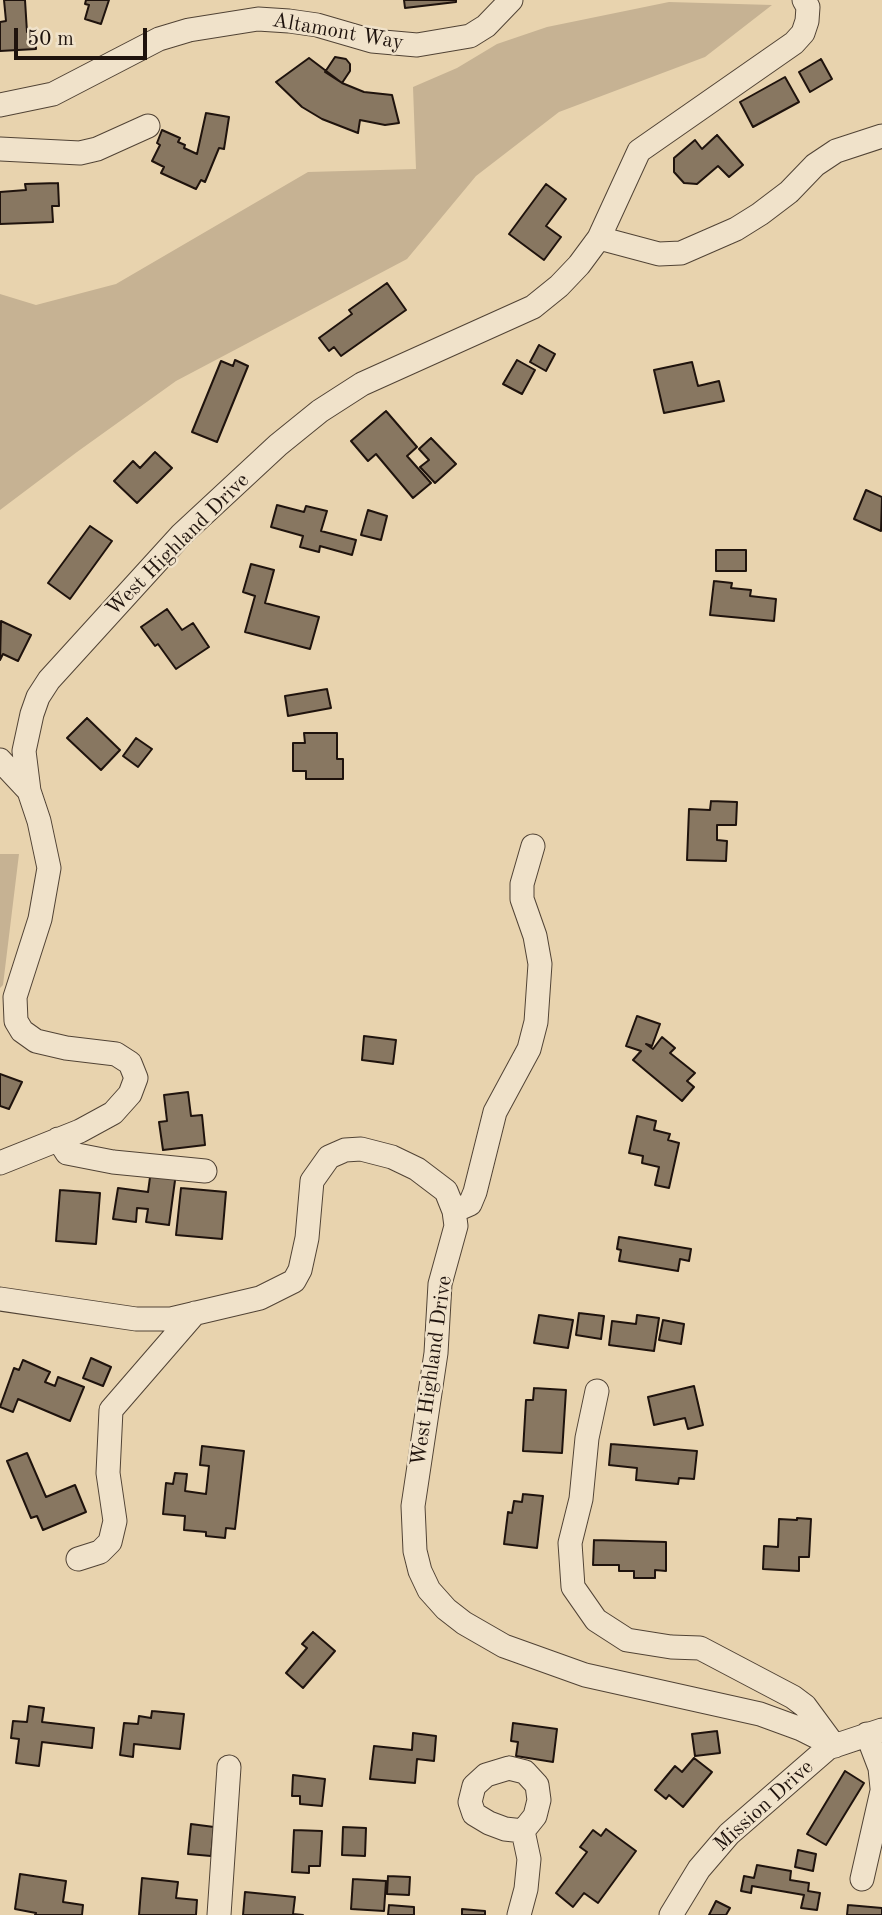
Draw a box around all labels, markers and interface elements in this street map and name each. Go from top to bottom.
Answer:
street label: Altamont Way [270,8,406,56]
scale bar [18,14,150,58]
text: 50 m [27,29,74,50]
street label: West Highland Drive [101,468,255,622]
street label: West Highland Drive [406,1274,458,1468]
street label: Mission Drive [709,1755,819,1857]

